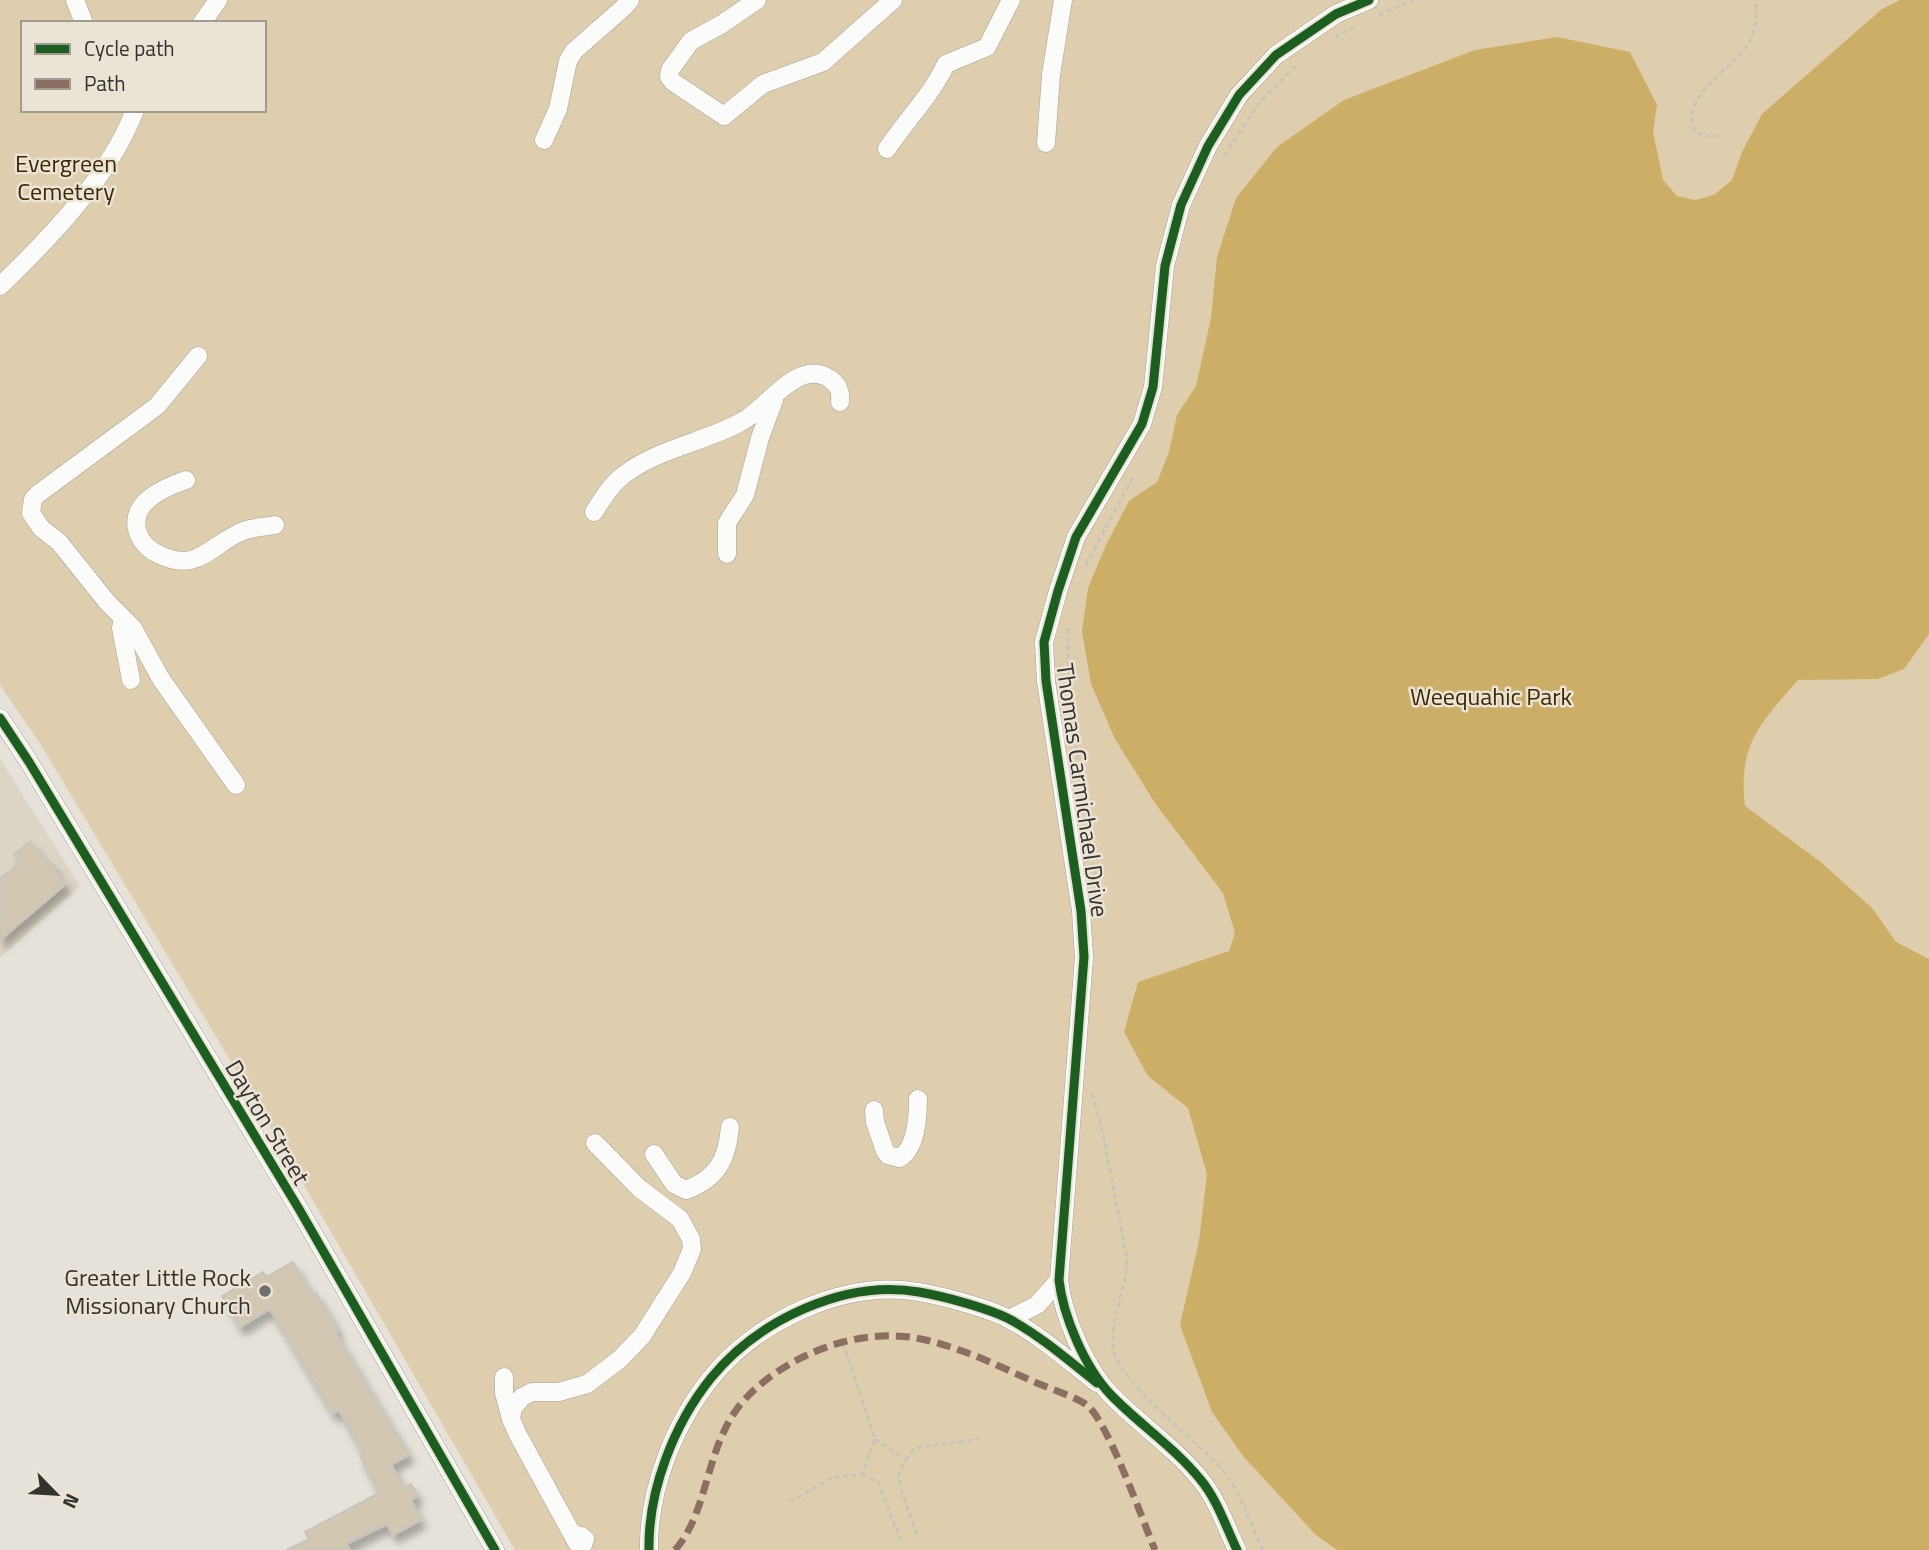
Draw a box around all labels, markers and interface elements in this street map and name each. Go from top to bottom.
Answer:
legend [21,21,266,112]
text: Cycle path [84,32,175,64]
text: Path [84,67,126,99]
park label: Evergreen Cemetery [15,145,117,209]
street label: Thomas Carmichael Drive [1047,661,1119,919]
park label: Weequahic Park [1410,678,1573,714]
street label: Dayton Street [216,1053,320,1192]
place label: Greater Little Rock Missionary Church [64,1259,251,1323]
marker: Greater Little Rock Missionary Church [257,1283,273,1299]
north arrow [21,1459,91,1529]
text: N [56,1489,88,1513]

